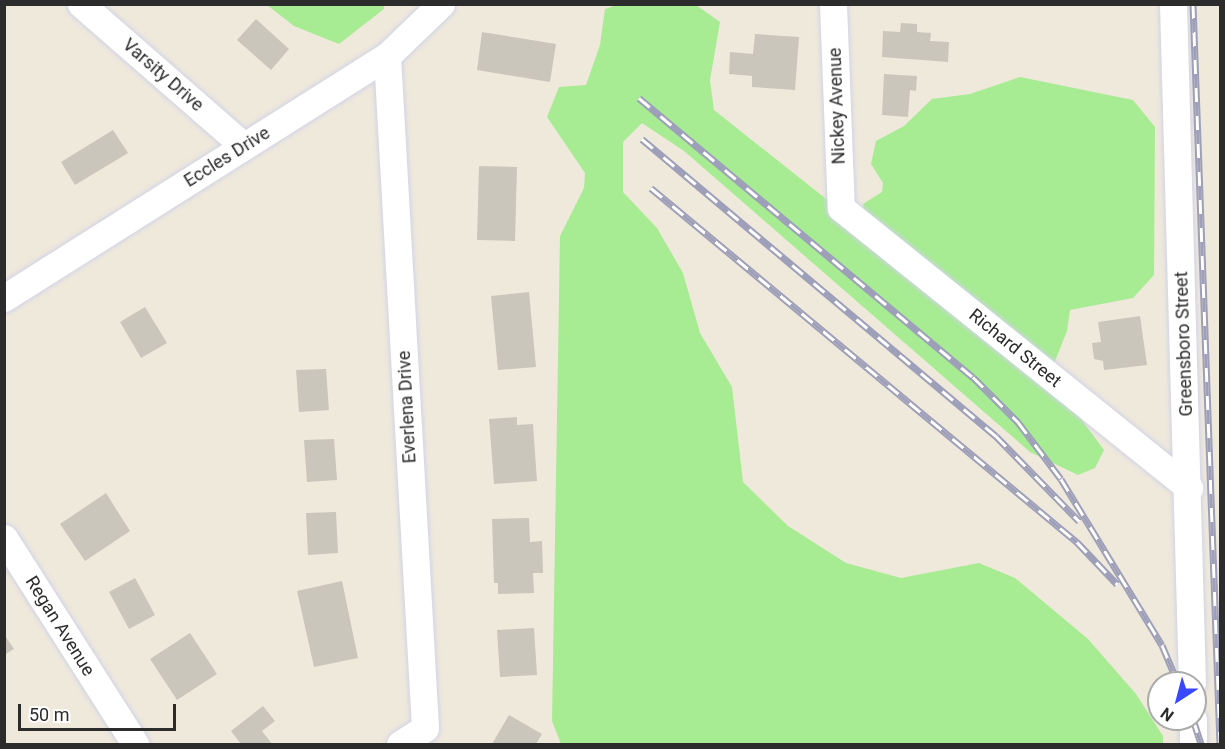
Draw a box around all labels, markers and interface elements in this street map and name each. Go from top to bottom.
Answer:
street label: Varsity Drive [118,34,208,116]
street label: Nickey Avenue [824,47,850,165]
street label: Eccles Drive [180,122,274,192]
street label: Greensboro Street [1171,271,1197,417]
street label: Richard Street [964,304,1066,392]
street label: Everlena Drive [393,350,421,464]
street label: Regan Avenue [21,572,99,680]
north arrow [1147,671,1207,731]
scale bar [21,692,178,730]
text: N [1157,703,1177,725]
text: 50 m [29,704,69,725]

